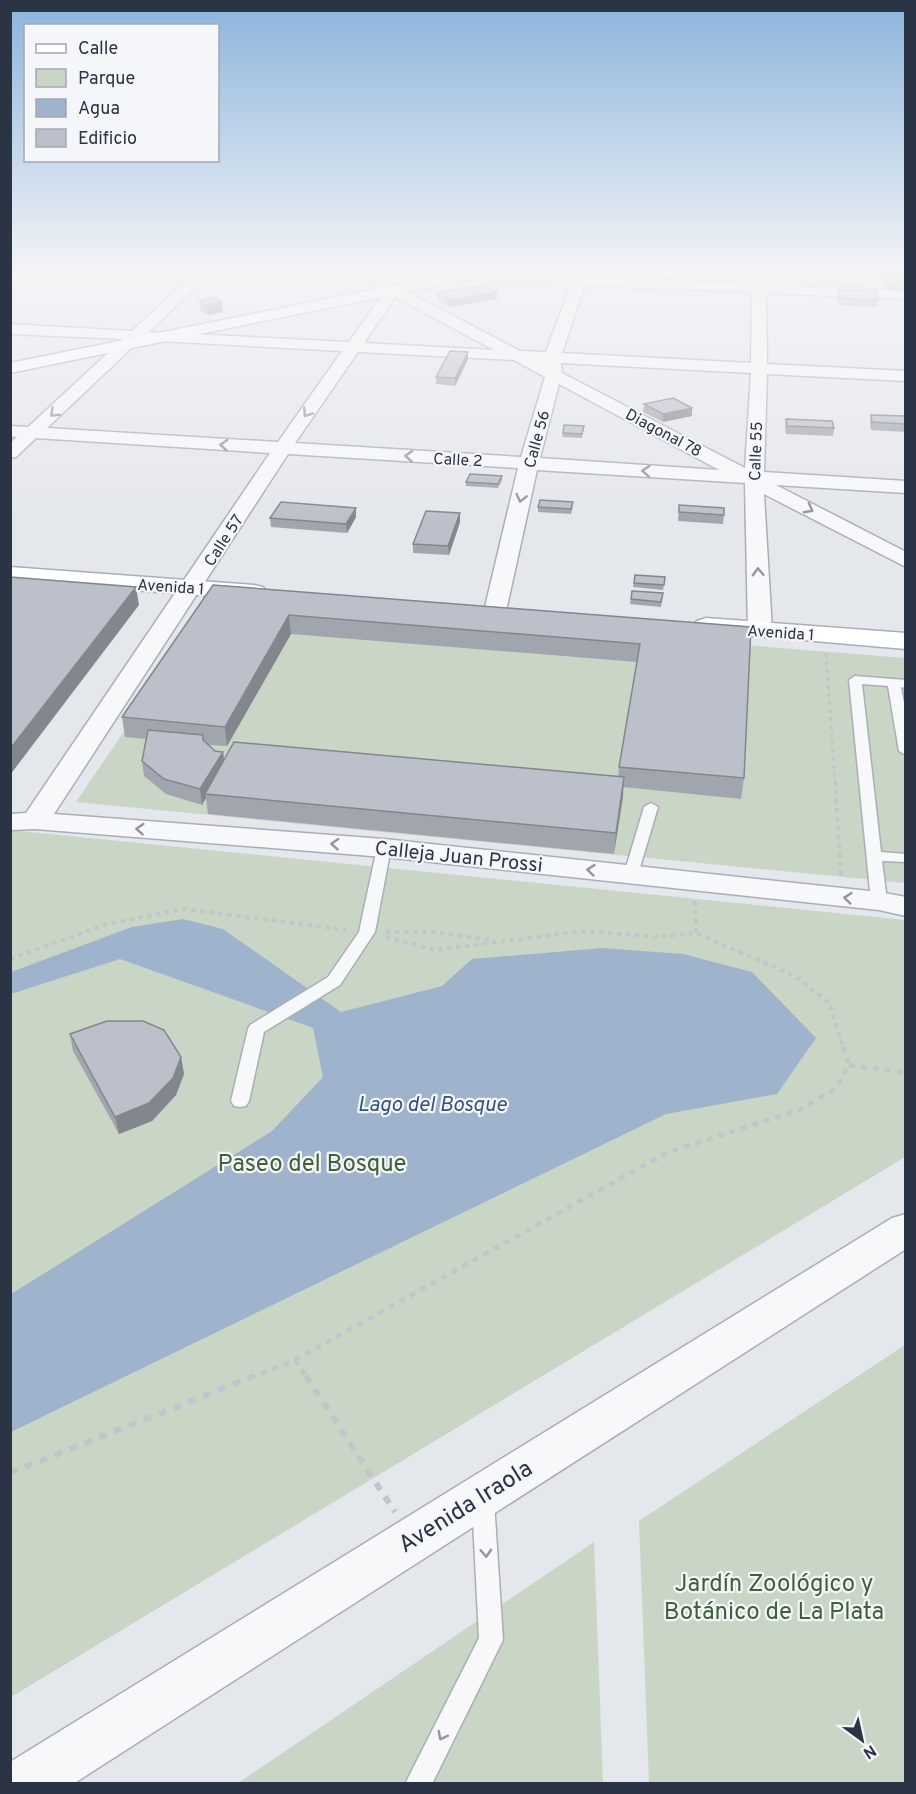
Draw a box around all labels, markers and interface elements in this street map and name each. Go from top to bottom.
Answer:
legend [24,24,219,162]
text: Calle [78,38,118,61]
text: Parque [78,68,135,91]
text: Agua [78,98,120,121]
text: Edificio [78,128,137,151]
one-way arrow [50,405,61,416]
street label: Diagonal 78 [621,405,705,462]
one-way arrow [303,406,314,417]
street label: Calle 56 [521,408,555,471]
street label: Calle 55 [746,421,768,481]
one-way arrow [219,439,228,452]
one-way arrow [405,450,414,463]
street label: Calle 2 [433,450,483,472]
one-way arrow [641,465,650,478]
one-way arrow [516,493,529,503]
one-way arrow [802,502,813,513]
street label: Calle 57 [201,511,249,571]
one-way arrow [751,567,764,576]
street label: Avenida 1 [137,576,205,600]
street label: Avenida 1 [747,622,815,646]
one-way arrow [136,823,145,836]
street label: Calleja Juan Prossi [374,836,544,880]
one-way arrow [330,838,339,851]
one-way arrow [587,864,596,877]
one-way arrow [843,892,852,905]
water label: Lago del Bosque [357,1092,508,1119]
park label: Paseo del Bosque [218,1150,406,1180]
street label: Avenida Iraola [393,1455,539,1561]
one-way arrow [479,1549,492,1558]
park label: Jardín Zoológico y Botánico de La Plata [664,1570,884,1628]
north arrow [832,1710,892,1770]
one-way arrow [438,1730,449,1741]
text: N [859,1739,879,1762]

